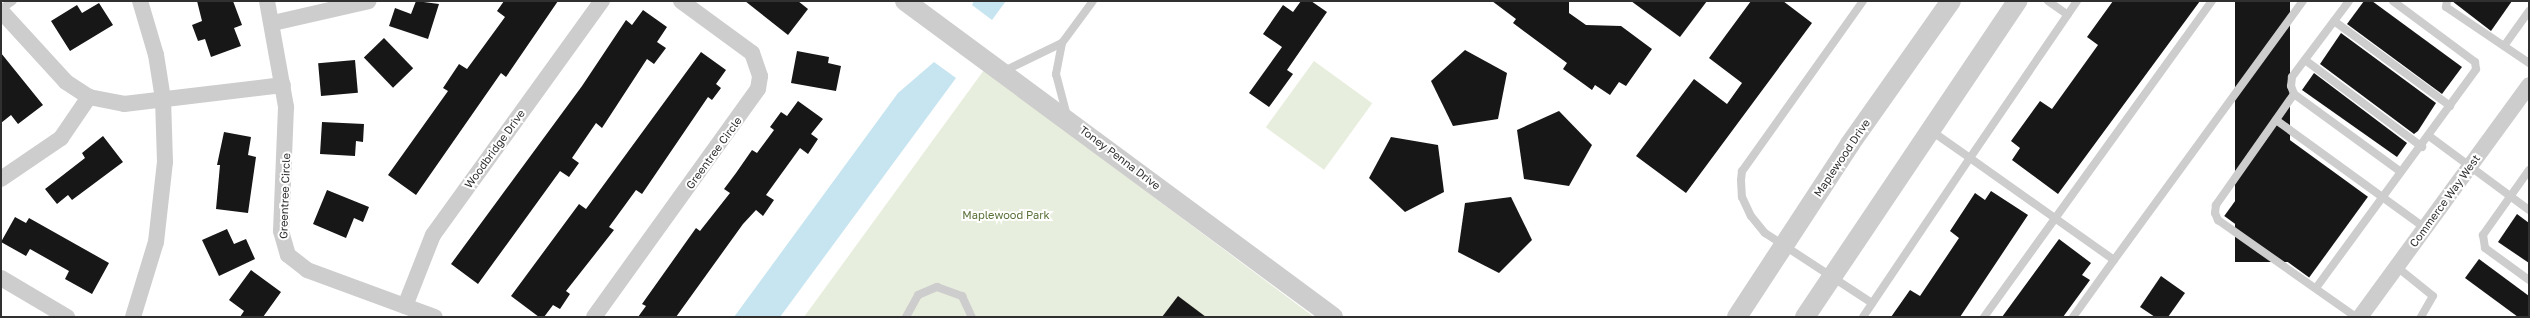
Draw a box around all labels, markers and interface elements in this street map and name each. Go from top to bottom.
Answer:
street label: Woodbridge Drive [462,107,528,191]
street label: Greentree Circle [683,114,745,192]
street label: Maplewood Drive [1811,117,1873,199]
street label: Toney Penna Drive [1077,123,1163,193]
street label: Commerce Way West [2407,152,2483,250]
street label: Greentree Circle [277,153,293,239]
park label: Maplewood Park [962,208,1050,222]

